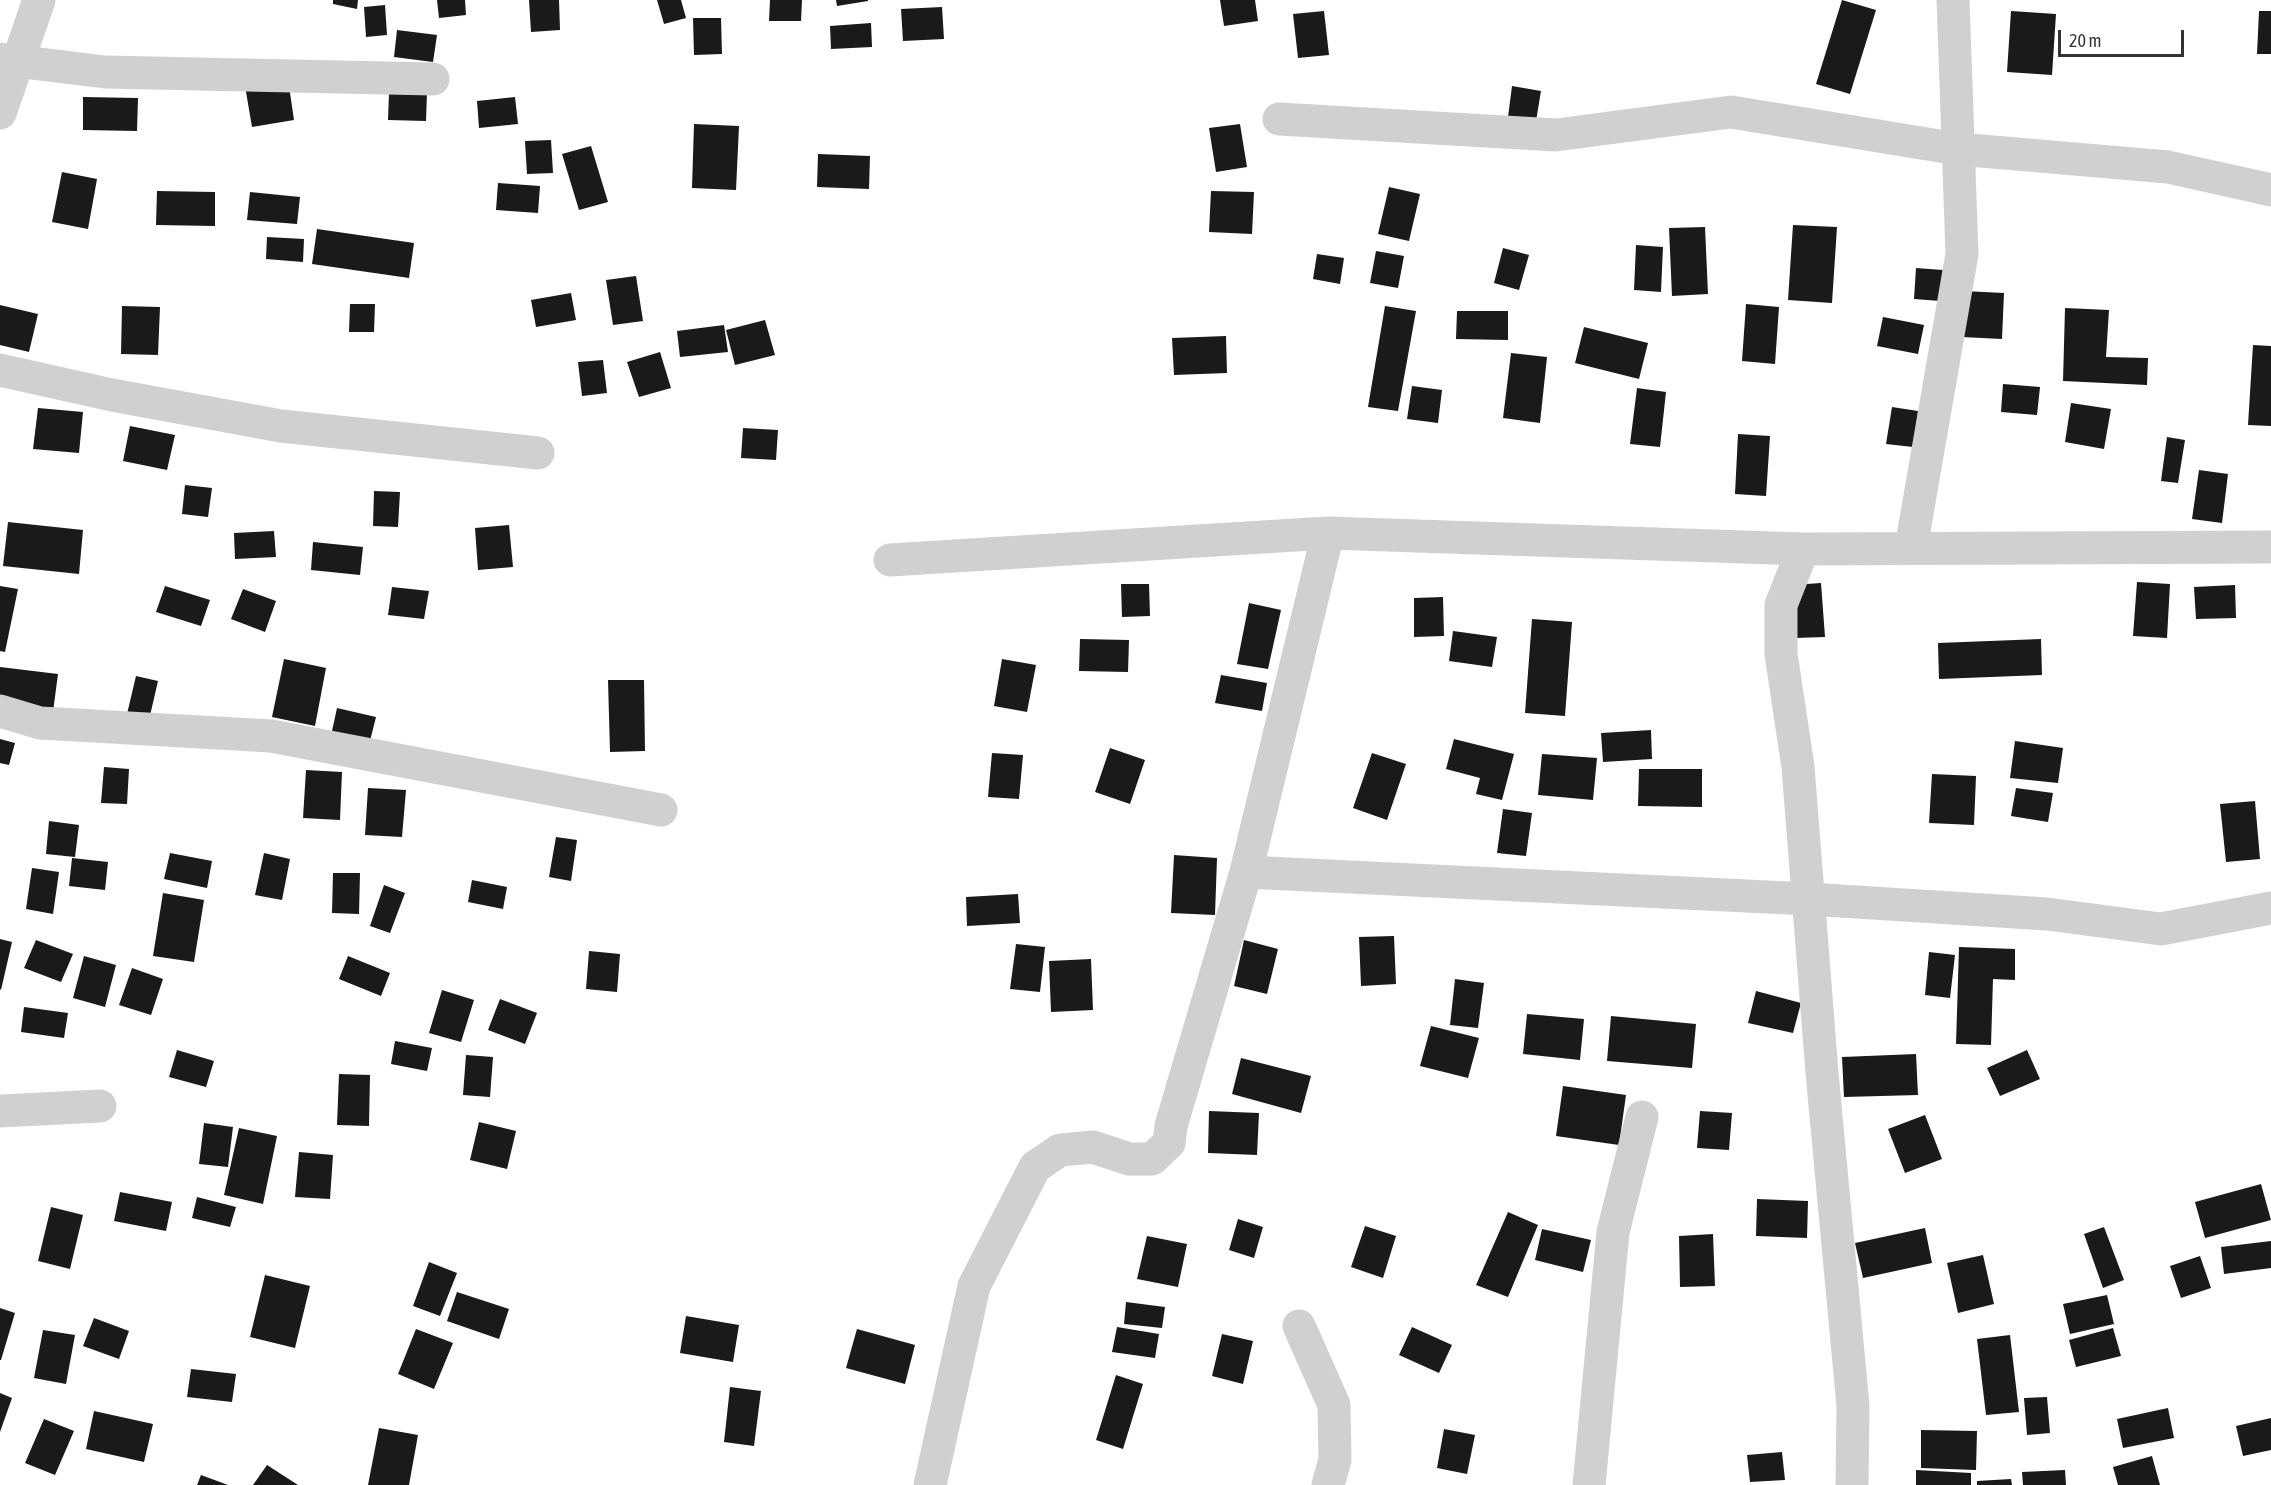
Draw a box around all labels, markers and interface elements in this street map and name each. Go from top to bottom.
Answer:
scale bar [2061,18,2187,56]
text: 20 m [2069,30,2101,51]

